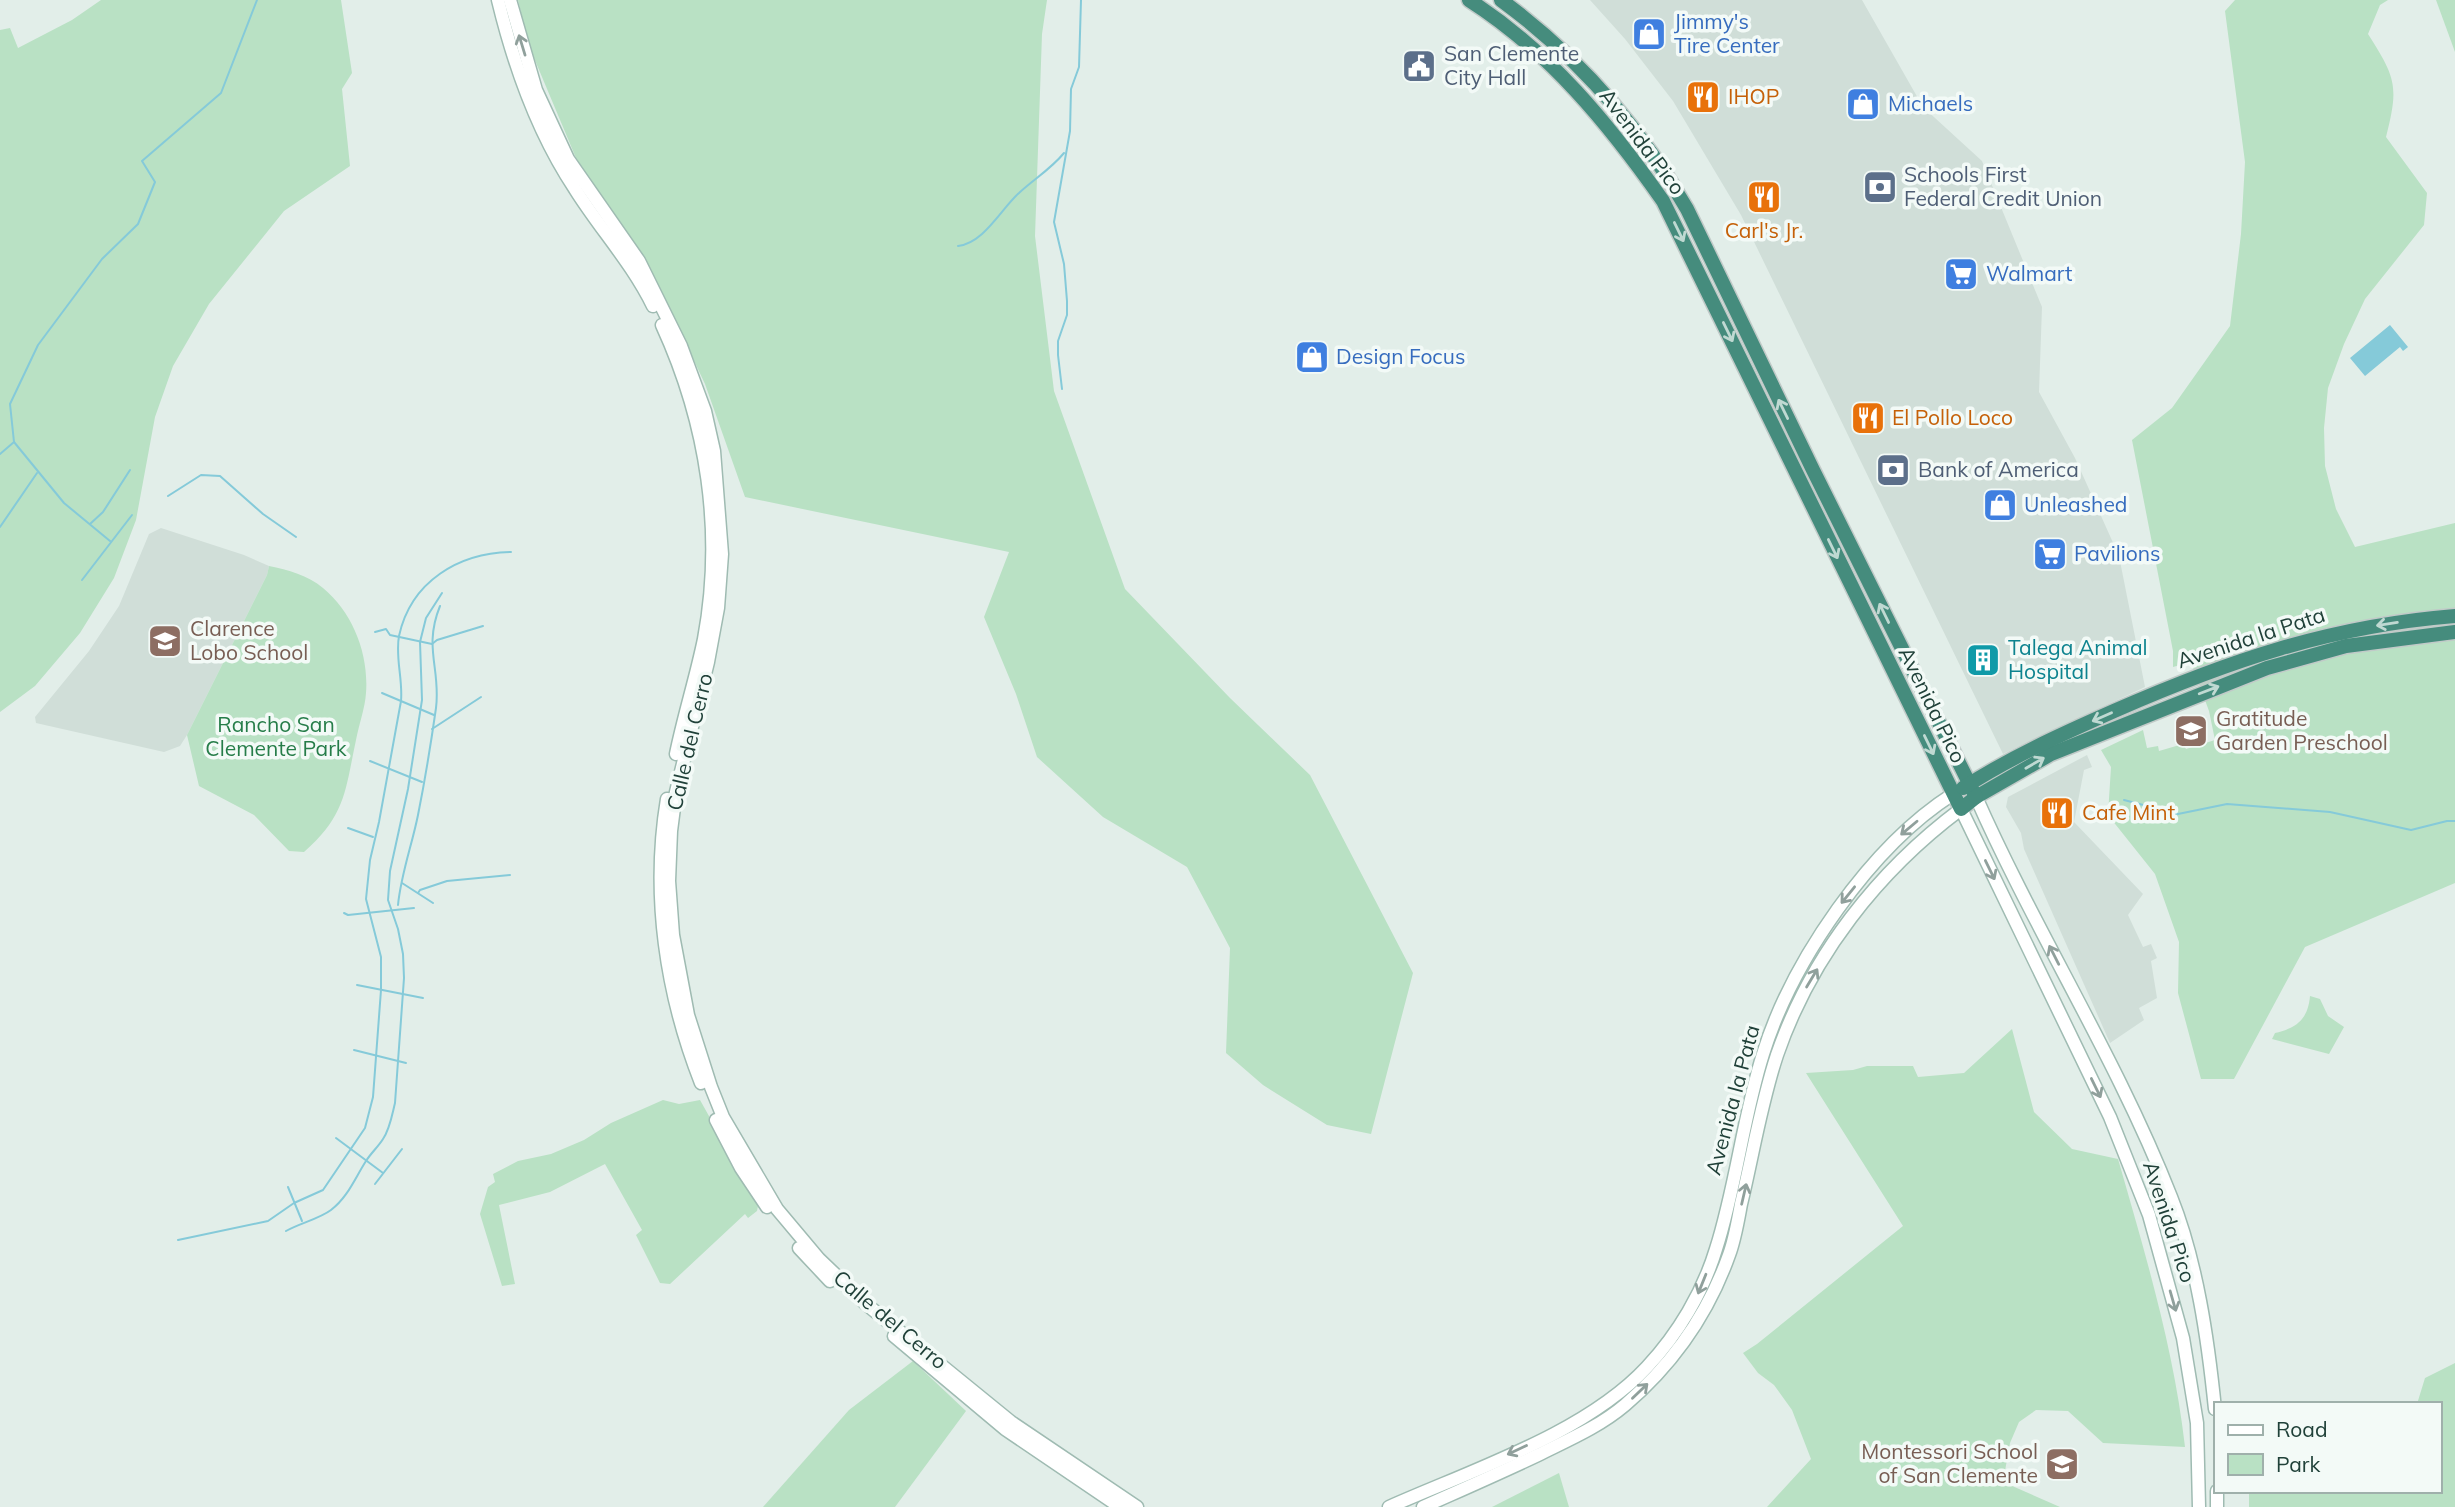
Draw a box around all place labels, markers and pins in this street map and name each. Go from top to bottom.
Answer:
place label: Jimmy's Tire Center [1674,8,1780,58]
shop icon: Jimmy's Tire Center [1630,15,1668,53]
place label: San Clemente City Hall [1444,40,1579,90]
public building icon: San Clemente City Hall [1400,47,1438,85]
restaurant icon: IHOP [1684,78,1722,116]
place label: IHOP [1728,83,1779,109]
shop icon: Michaels [1844,85,1882,123]
place label: Michaels [1888,90,1973,116]
place label: Schools First Federal Credit Union [1904,161,2102,211]
bank icon: Schools First Federal Credit Union [1861,168,1899,206]
restaurant icon: Carl's Jr. [1745,178,1783,216]
place label: Carl's Jr. [1725,217,1803,243]
supermarket icon: Walmart [1942,255,1980,293]
place label: Walmart [1986,260,2072,286]
shop icon: Design Focus [1293,338,1331,376]
place label: Design Focus [1336,343,1465,369]
restaurant icon: El Pollo Loco [1849,399,1887,437]
place label: El Pollo Loco [1892,404,2013,430]
bank icon: Bank of America [1874,451,1912,489]
place label: Bank of America [1918,456,2079,482]
shop icon: Unleashed [1981,486,2019,524]
place label: Unleashed [2024,491,2127,517]
supermarket icon: Pavilions [2031,535,2069,573]
place label: Pavilions [2074,540,2161,566]
place label: Clarence Lobo School [190,615,308,665]
school or university icon: Clarence Lobo School [146,622,184,660]
place label: Talega Animal Hospital [2008,634,2148,684]
building icon: Talega Animal Hospital [1964,641,2002,679]
place label: Gratitude Garden Preschool [2216,705,2388,755]
school or university icon: Gratitude Garden Preschool [2172,712,2210,750]
restaurant icon: Cafe Mint [2038,794,2076,832]
place label: Cafe Mint [2082,799,2175,825]
place label: Montessori School of San Clemente [1861,1438,2038,1488]
school or university icon: Montessori School of San Clemente [2043,1445,2081,1483]

